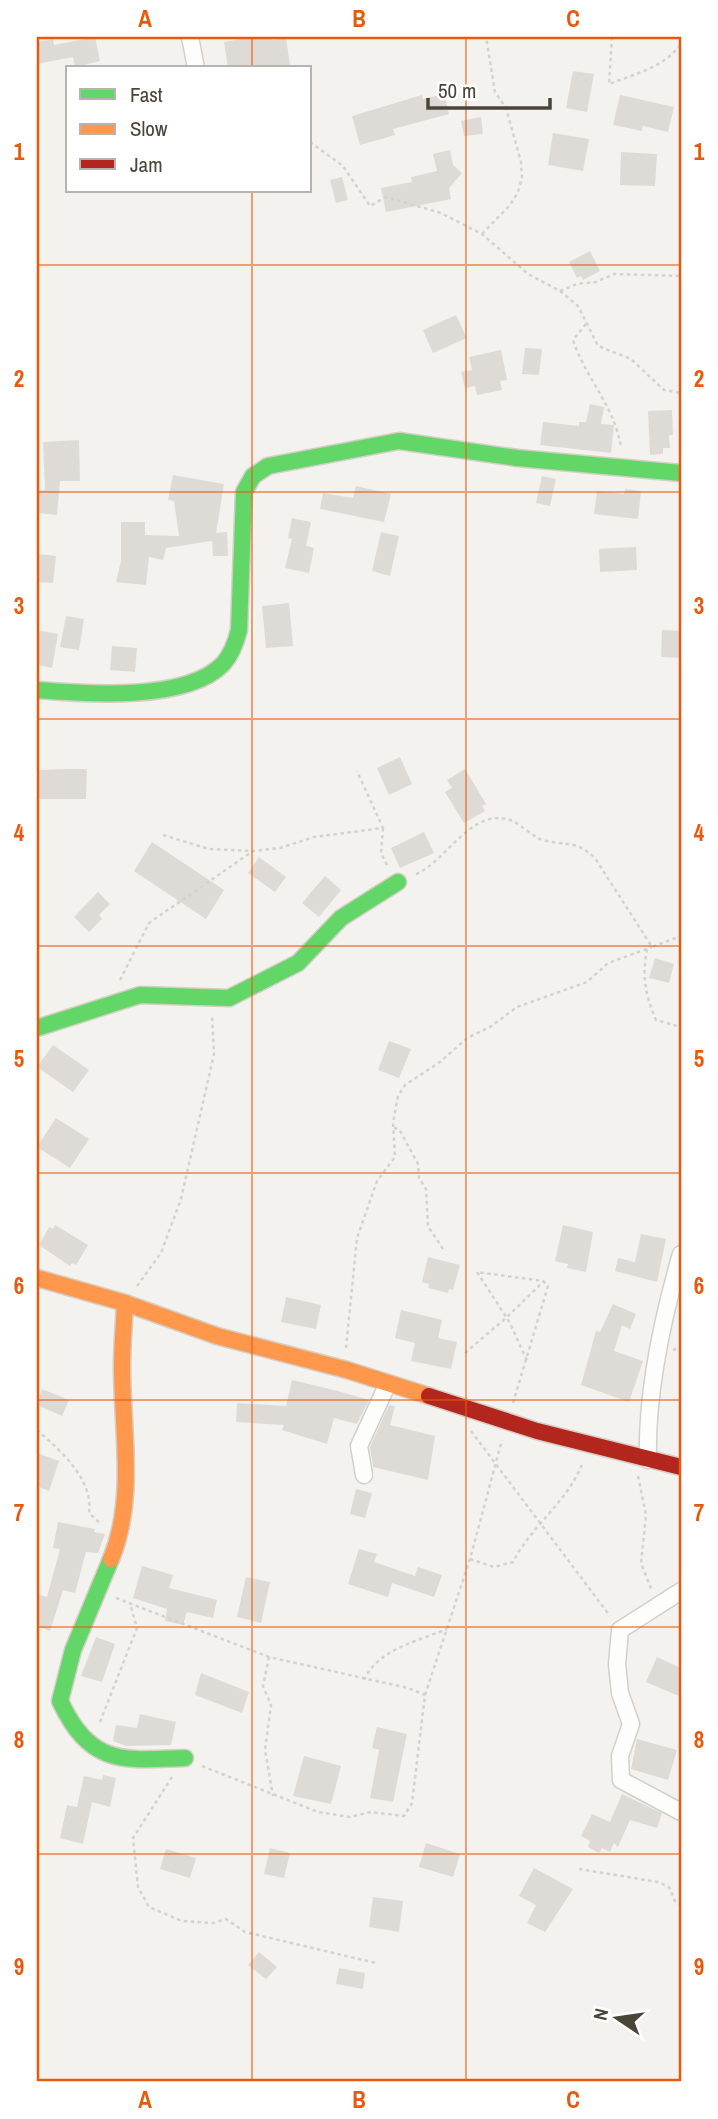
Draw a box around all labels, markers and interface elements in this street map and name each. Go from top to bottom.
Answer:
text: A [138,3,152,34]
text: B [352,3,366,34]
text: C [566,3,580,34]
legend [66,66,312,192]
scale bar [428,66,550,110]
text: 50 m [438,76,476,105]
text: Fast [130,80,163,109]
text: Slow [130,114,168,143]
text: 1 [14,136,25,167]
text: 1 [694,136,705,167]
text: Jam [130,150,163,179]
text: 2 [14,363,24,394]
text: 2 [694,363,704,394]
text: 3 [14,590,24,621]
text: 3 [694,590,704,621]
text: 4 [14,817,25,848]
text: 4 [694,817,705,848]
text: 5 [14,1043,24,1074]
text: 5 [694,1043,704,1074]
text: 6 [14,1270,24,1301]
text: 6 [694,1270,704,1301]
text: 7 [14,1497,24,1528]
text: 7 [694,1497,704,1528]
text: 8 [14,1724,24,1755]
text: 8 [694,1724,704,1755]
text: 9 [14,1951,24,1982]
text: 9 [694,1951,704,1982]
north arrow [582,1982,652,2052]
text: N [587,2006,614,2023]
text: A [138,2084,152,2115]
text: B [352,2084,366,2115]
text: C [566,2084,580,2115]

